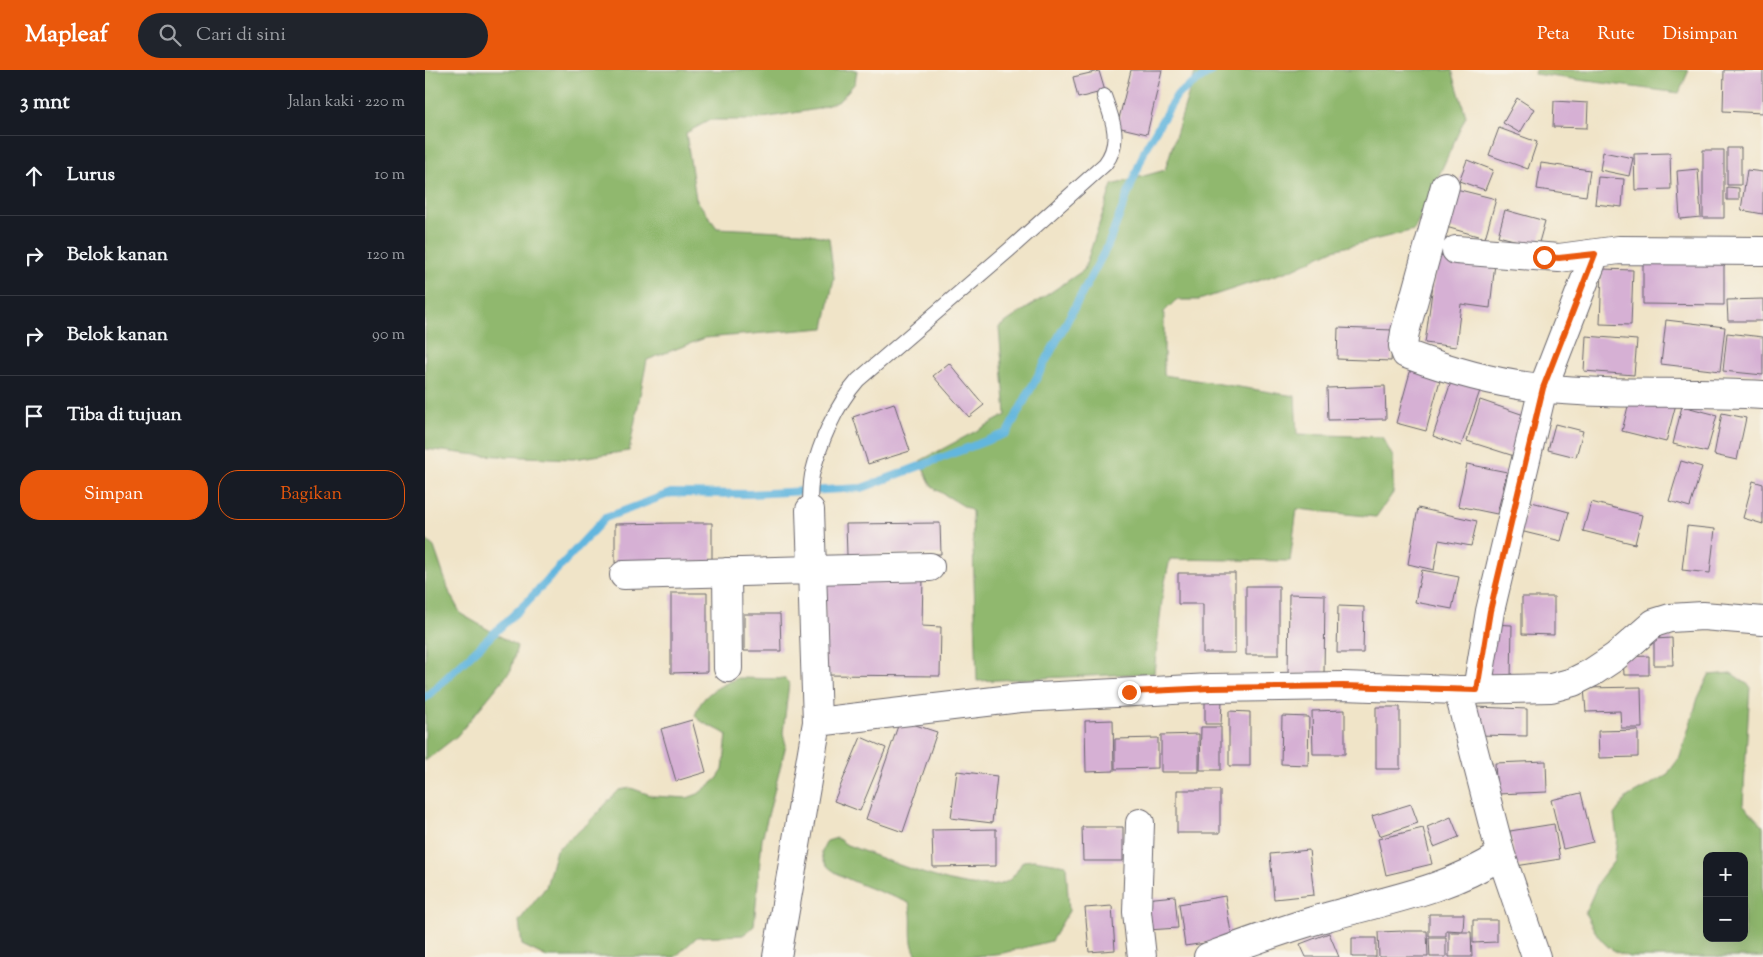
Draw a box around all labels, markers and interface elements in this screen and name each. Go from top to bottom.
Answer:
search box [138,13,488,58]
text: Mapleaf [25,18,108,52]
icon: search [156,21,184,49]
text: Cari di sini [196,22,286,49]
text: Peta [1537,22,1569,48]
text: Rute [1597,22,1635,48]
text: Disimpan [1663,22,1738,48]
text: 3 mnt [20,88,70,118]
text: Jalan kaki · 220 m [288,91,405,114]
icon: ahead [20,162,48,190]
text: Lurus [67,162,115,189]
text: 10 m [375,164,405,187]
icon: right [20,242,48,270]
text: Belok kanan [67,242,168,269]
text: 120 m [367,244,405,267]
route start [1533,246,1556,269]
icon: right [20,322,48,350]
text: Belok kanan [67,322,168,349]
text: 90 m [372,324,405,347]
icon: arrive [20,402,48,430]
text: Tiba di tujuan [67,402,182,429]
button: Simpan [20,470,208,520]
button: Bagikan [218,470,405,520]
route end [1118,681,1141,704]
map controls [1703,852,1748,942]
button: + [1703,852,1748,897]
button: − [1703,897,1748,942]

